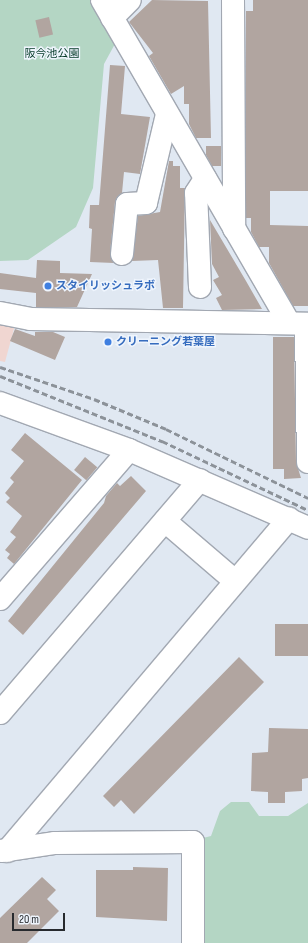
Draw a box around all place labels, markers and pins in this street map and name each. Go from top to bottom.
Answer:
place label: スタイリッシュラボ [56,279,155,293]
marker: スタイリッシュラボ [43,281,53,291]
place label: クリーニング若葉屋 [116,335,215,349]
marker: クリーニング若葉屋 [103,337,113,347]

